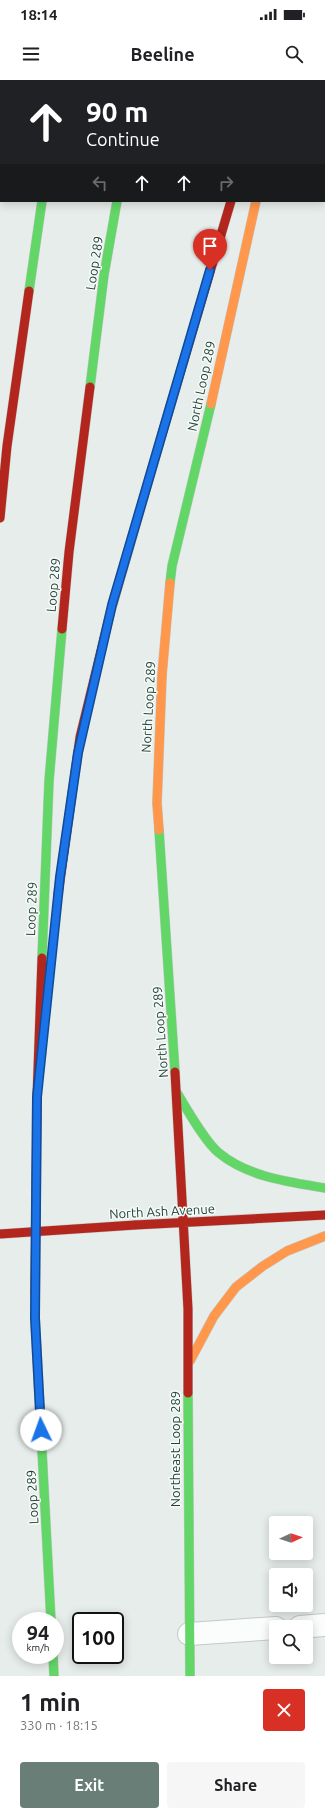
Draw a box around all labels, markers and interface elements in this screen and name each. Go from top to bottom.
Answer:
text: 18:14 [20,6,58,23]
icon: menu [20,43,42,65]
icon: search [283,43,305,65]
text: Beeline [130,44,195,64]
icon: ahead [20,96,72,148]
text: 90 m [86,96,148,127]
text: Continue [86,129,160,149]
icon: left [89,172,111,194]
icon: ahead [131,172,153,194]
icon: ahead [173,172,195,194]
icon: right [215,172,237,194]
pin [193,229,227,270]
street label: Loop 289 [83,235,105,291]
icon: arrive [199,235,221,257]
street label: North Loop 289 [185,340,217,432]
street label: Loop 289 [44,557,62,613]
street label: North Loop 289 [139,661,157,753]
street label: Loop 289 [23,882,39,936]
street label: North Loop 289 [150,986,170,1078]
street label: North Ash Avenue [109,1201,215,1221]
street label: Northeast Loop 289 [168,1391,182,1507]
position arrow [20,1409,62,1451]
street label: Loop 289 [24,1469,40,1525]
north arrow [269,1516,313,1560]
map controls [269,1516,313,1664]
button: sound [269,1568,313,1612]
speed limit sign: 100 [72,1612,124,1664]
button: search [269,1620,313,1664]
text: 94 [27,1621,49,1644]
text: km/h [26,1642,50,1653]
text: 1 min [20,1689,81,1716]
button: close [263,1689,305,1731]
text: 330 m · 18:15 [20,1718,98,1732]
button: Exit [20,1762,159,1808]
button: Share [167,1762,305,1808]

